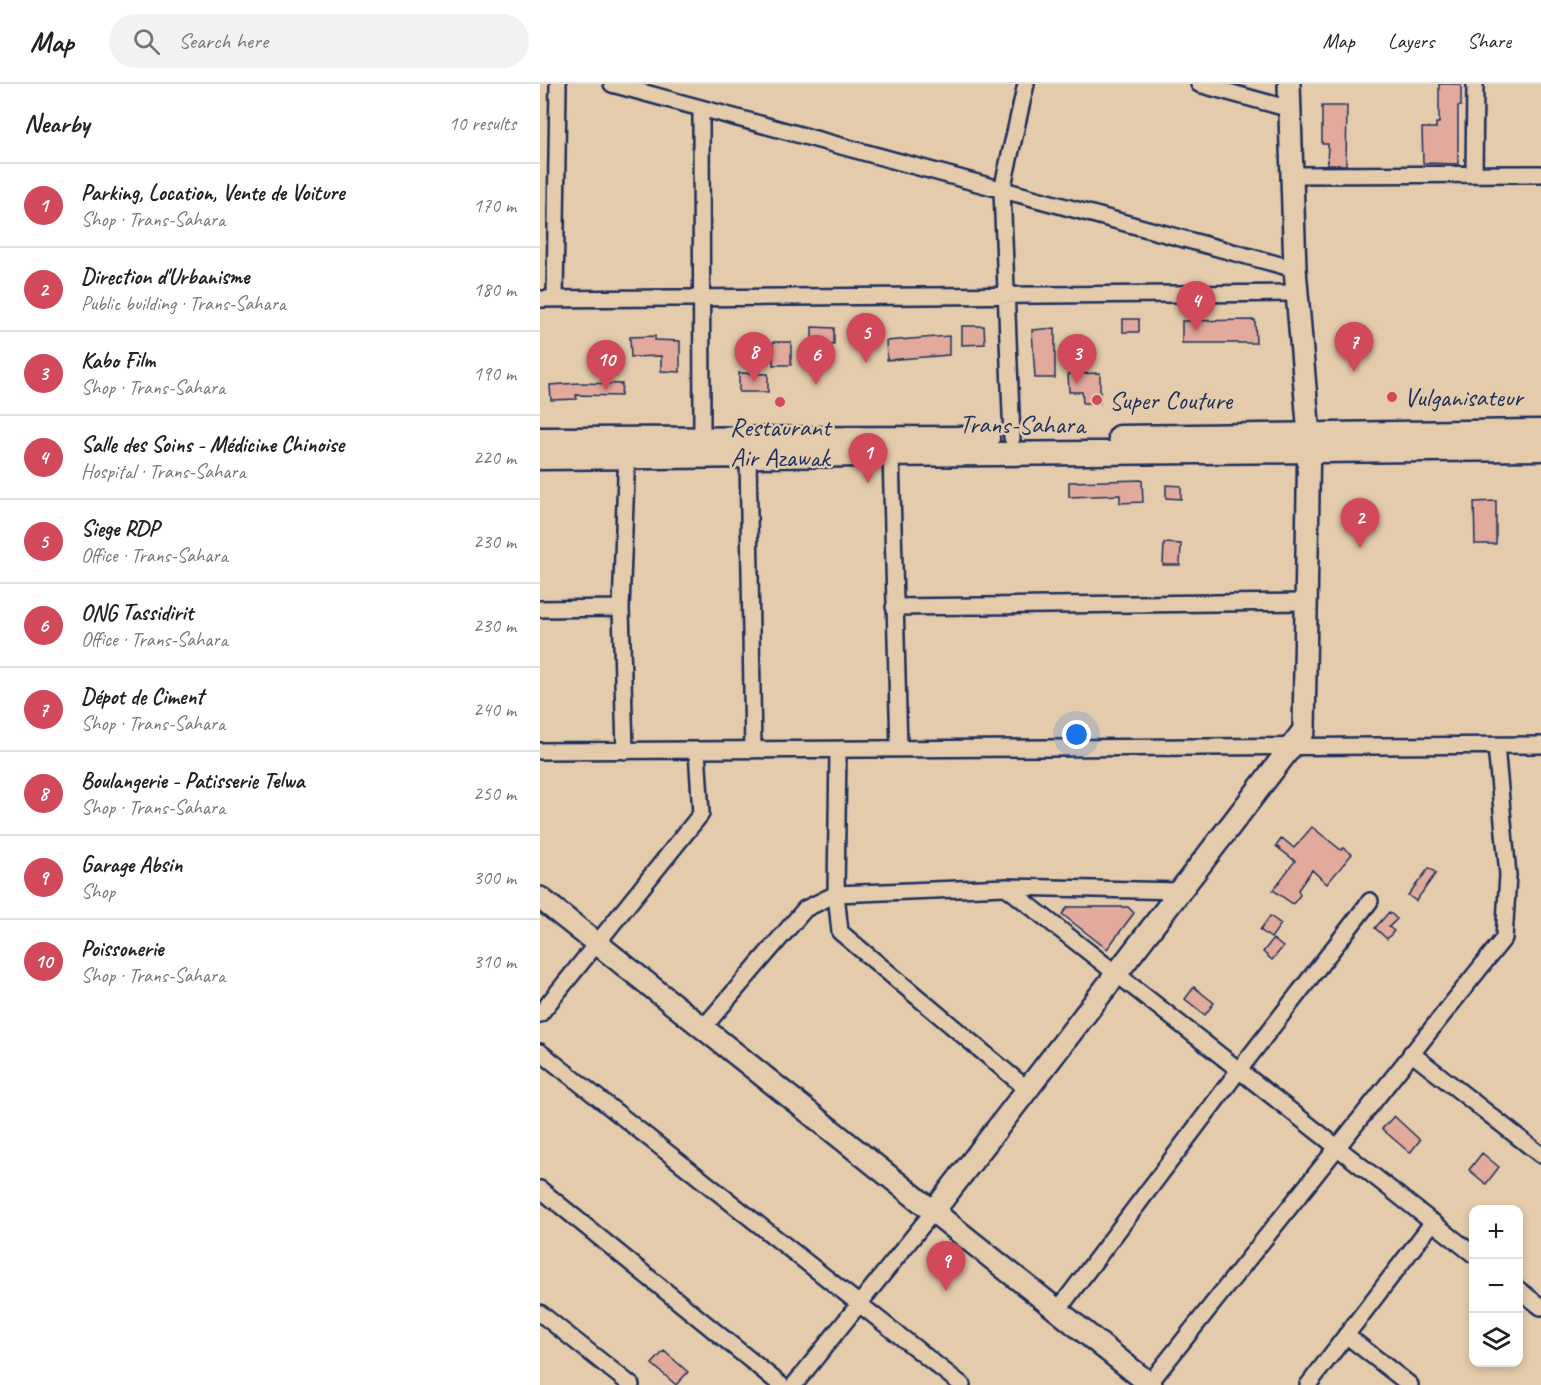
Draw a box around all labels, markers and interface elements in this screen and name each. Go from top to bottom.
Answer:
search box [109,14,529,68]
text: Map [30,24,73,59]
icon: search [130,25,163,58]
text: Search here [178,27,268,55]
text: Map [1322,28,1355,54]
text: Layers [1388,28,1434,54]
text: Share [1467,28,1511,54]
text: Nearby [24,107,89,140]
text: 10 results [448,111,516,136]
text: Parking, Location, Vente de Voiture [81,179,344,207]
text: 1 [39,193,48,218]
text: 170 m [473,193,516,218]
text: Shop · Trans-Sahara [81,207,225,232]
text: Direction d'Urbanisme [81,263,249,291]
text: 2 [39,277,48,302]
text: 180 m [473,277,516,302]
pin: 4 [1176,282,1216,331]
text: Public building · Trans-Sahara [81,291,286,316]
pin: 5 [846,314,886,363]
pin: 7 [1334,322,1374,372]
pin: 8 [734,332,774,382]
pin: 3 [1058,334,1096,384]
pin: 6 [796,336,836,385]
pin: 10 [586,340,626,390]
text: Kabo Film [81,347,155,375]
text: 3 [39,361,48,386]
text: 190 m [473,361,516,386]
text: Shop · Trans-Sahara [81,375,225,400]
place label: Vulganisateur [1404,381,1525,414]
place label: Super Couture [1109,384,1234,417]
marker: Vulganisateur [1385,390,1399,404]
marker: Super Couture [1090,393,1104,407]
marker: Restaurant Air Azawak [773,395,787,409]
street label: Trans-Sahara [959,408,1087,441]
place label: Restaurant Air Azawak [730,411,833,474]
text: Salle des Soins - Médicine Chinoise [81,431,344,459]
pin: 1 [848,434,888,483]
text: 4 [39,445,48,470]
text: 220 m [473,445,516,470]
text: Hospital · Trans-Sahara [81,459,246,484]
pin: 2 [1340,498,1380,548]
text: Siege RDP [81,515,159,543]
text: 5 [39,529,48,554]
text: 230 m [473,529,516,554]
text: Office · Trans-Sahara [81,543,228,568]
text: ONG Tassidirit [81,599,193,627]
text: 6 [39,613,48,638]
text: 230 m [473,613,516,638]
text: Office · Trans-Sahara [81,627,228,652]
text: Dépot de Ciment [81,683,204,711]
text: 7 [39,697,48,722]
text: 240 m [473,697,516,722]
text: Shop · Trans-Sahara [81,711,225,736]
your location [1062,720,1091,749]
text: Boulangerie - Patisserie Telwa [81,767,304,795]
text: 8 [39,781,48,806]
text: 250 m [473,781,516,806]
text: Shop · Trans-Sahara [81,795,225,820]
text: Garage Absin [81,851,182,879]
text: 9 [39,865,48,890]
text: 300 m [473,865,516,890]
text: Shop [81,879,115,904]
text: Poissonerie [81,935,163,963]
text: 10 [35,949,53,974]
text: 310 m [473,949,516,974]
text: Shop · Trans-Sahara [81,963,225,988]
map controls [1469,1205,1523,1367]
button: + [1469,1205,1523,1259]
pin: 9 [926,1242,966,1291]
button: − [1469,1259,1523,1313]
button: layers [1469,1313,1523,1367]

